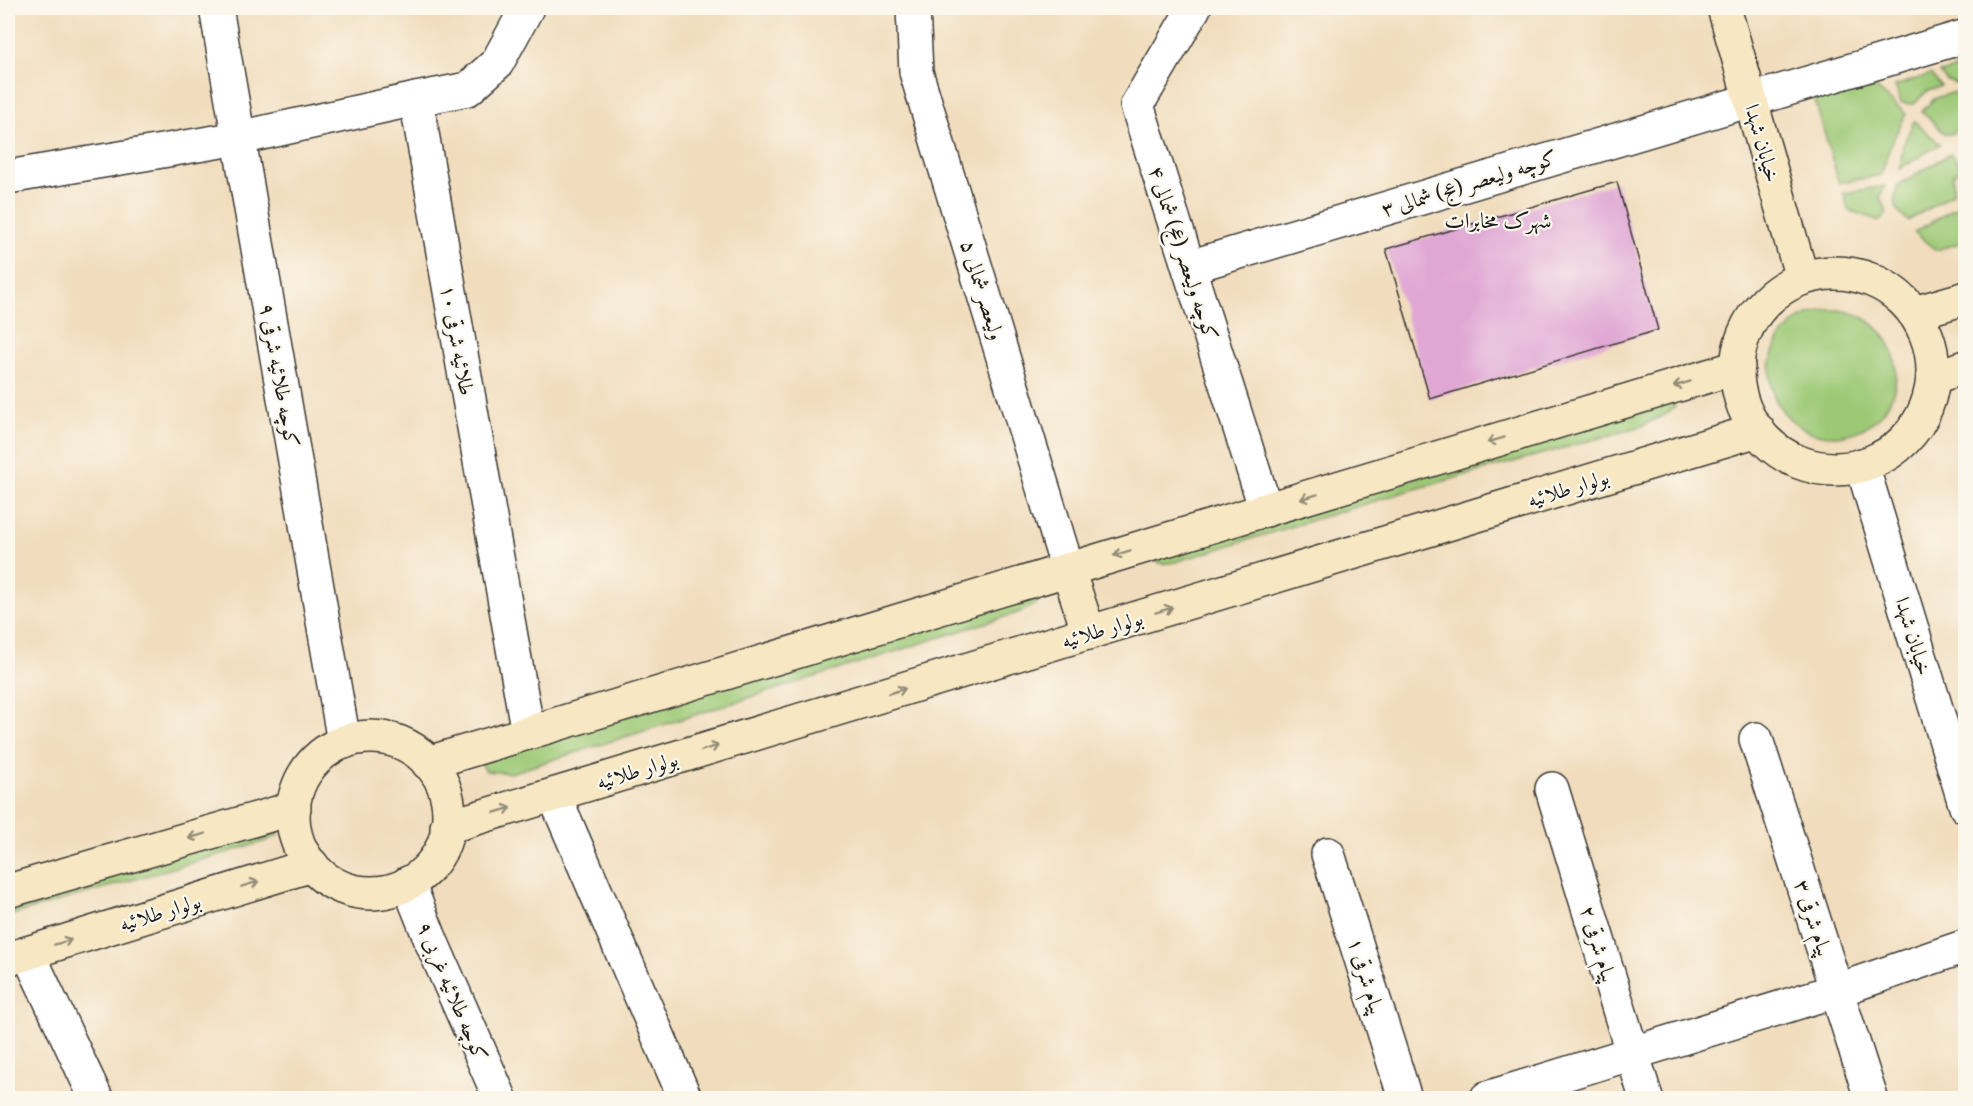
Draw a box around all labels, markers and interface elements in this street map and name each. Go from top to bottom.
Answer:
street label: خیابان شهدا [1737,100,1789,186]
street label: کوچه ولیعصر (عج) شمالی ۳ [1377,142,1561,227]
street label: کوچه ولیعصر (عج) شمالی ۴ [1138,162,1227,345]
district label: شهرک مخابرات [1444,204,1552,236]
street label: ولیعصر شمالی ۵ [953,236,1013,344]
street label: طلائیه شرقی ۱۰ [433,282,483,398]
street label: کوچه طلائیه شرقی ۹ [252,300,308,450]
one-way arrow [1673,379,1692,390]
one-way arrow [1487,435,1506,446]
street label: بولوار طلائیه [1523,461,1613,515]
one-way arrow [1300,492,1319,503]
one-way arrow [1113,548,1132,559]
street label: خیابان شهدا [1887,593,1941,679]
street label: بولوار طلائیه [1057,602,1147,656]
one-way arrow [1154,604,1173,615]
one-way arrow [887,685,906,696]
one-way arrow [700,742,719,753]
street label: بولوار طلائیه [592,743,682,797]
one-way arrow [493,804,512,815]
one-way arrow [188,831,207,842]
street label: پیام شرقی ۳ [1784,875,1841,961]
one-way arrow [240,878,259,889]
street label: بولوار طلائیه [115,885,205,939]
street label: پیام شرقی ۲ [1570,902,1625,987]
street label: کوچه طلائیه غربی ۹ [410,916,496,1066]
street label: پیام شرقی ۱ [1338,934,1393,1019]
one-way arrow [53,936,72,947]

